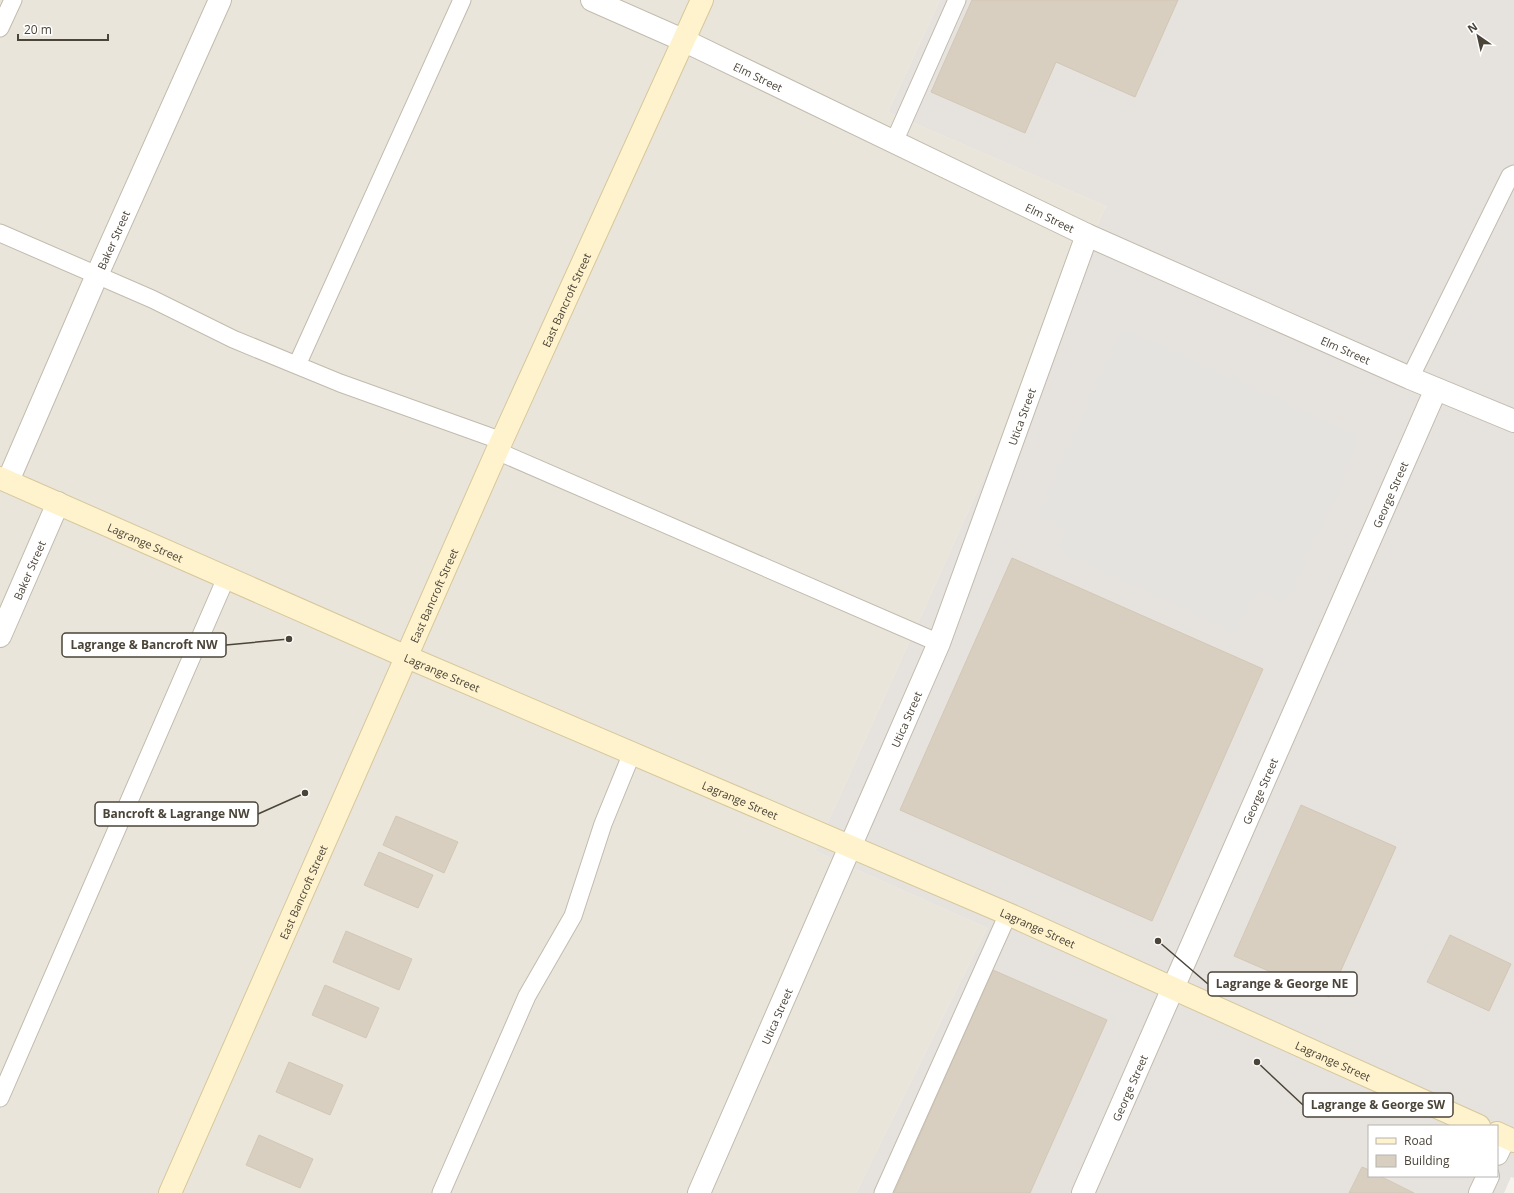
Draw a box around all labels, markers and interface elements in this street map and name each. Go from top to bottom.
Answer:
scale bar [18,16,108,42]
north arrow [1458,16,1498,56]
text: N [1464,19,1480,36]
text: 20 m [24,21,52,38]
street label: Elm Street [731,58,785,95]
street label: Elm Street [1023,199,1077,235]
street label: Baker Street [93,208,133,272]
street label: East Bancroft Street [538,250,594,349]
street label: Elm Street [1319,332,1373,367]
street label: Utica Street [1004,386,1038,447]
street label: George Street [1369,459,1411,530]
street label: Lagrange Street [105,519,186,565]
street label: Baker Street [9,538,48,602]
street label: East Bancroft Street [406,546,461,645]
callout: Lagrange & Bancroft NW [62,633,226,657]
text: Lagrange & Bancroft NW [70,636,218,653]
street label: Lagrange Street [402,649,483,695]
street label: Utica Street [887,689,925,750]
street label: George Street [1238,755,1281,827]
street label: Lagrange Street [700,777,780,822]
callout: Bancroft & Lagrange NW [95,802,258,826]
text: Bancroft & Lagrange NW [102,805,250,822]
street label: East Bancroft Street [275,842,330,942]
street label: Lagrange Street [998,904,1078,951]
callout: Lagrange & George NE [1208,972,1357,996]
text: Lagrange & George NE [1216,975,1349,992]
street label: Utica Street [757,986,795,1046]
street label: Lagrange Street [1293,1037,1373,1084]
street label: George Street [1108,1052,1150,1123]
callout: Lagrange & George SW [1303,1093,1453,1117]
text: Lagrange & George SW [1311,1096,1446,1113]
legend [1368,1125,1498,1177]
text: Road [1404,1132,1433,1149]
text: Building [1404,1152,1450,1169]

